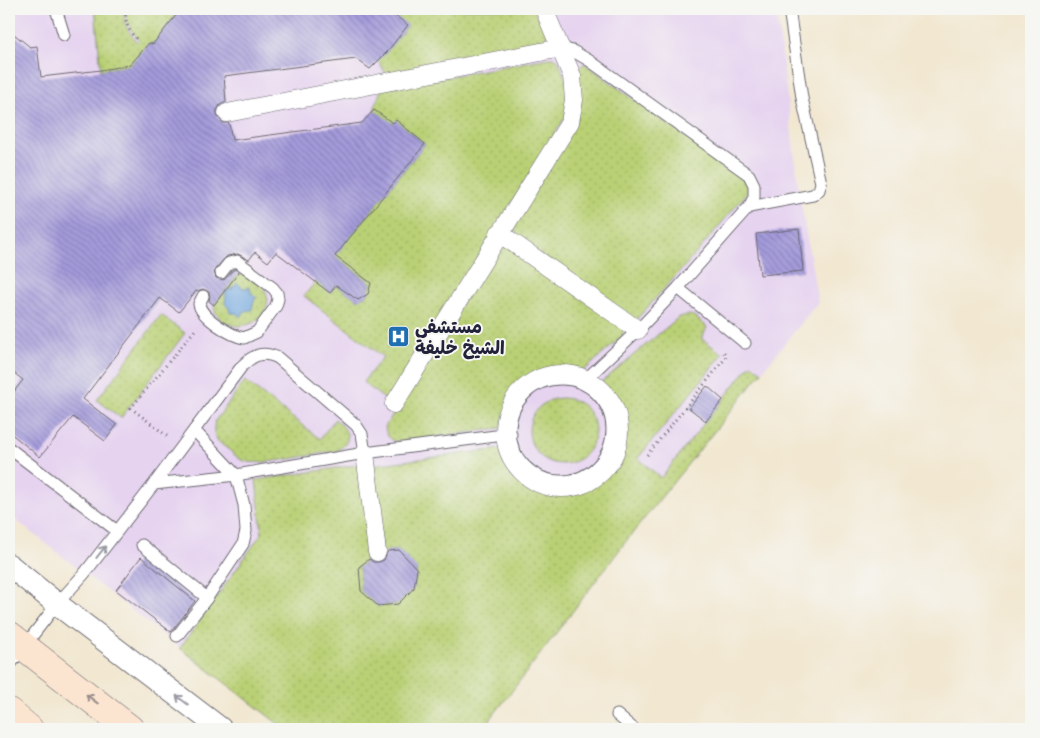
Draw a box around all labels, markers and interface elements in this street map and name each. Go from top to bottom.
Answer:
place label: مستشفى الشيخ خليفة [415,316,505,361]
hospital icon: مستشفى الشيخ خليفة [387,325,411,349]
one-way arrow [95,546,106,559]
one-way arrow [86,694,99,705]
one-way arrow [176,694,189,705]

